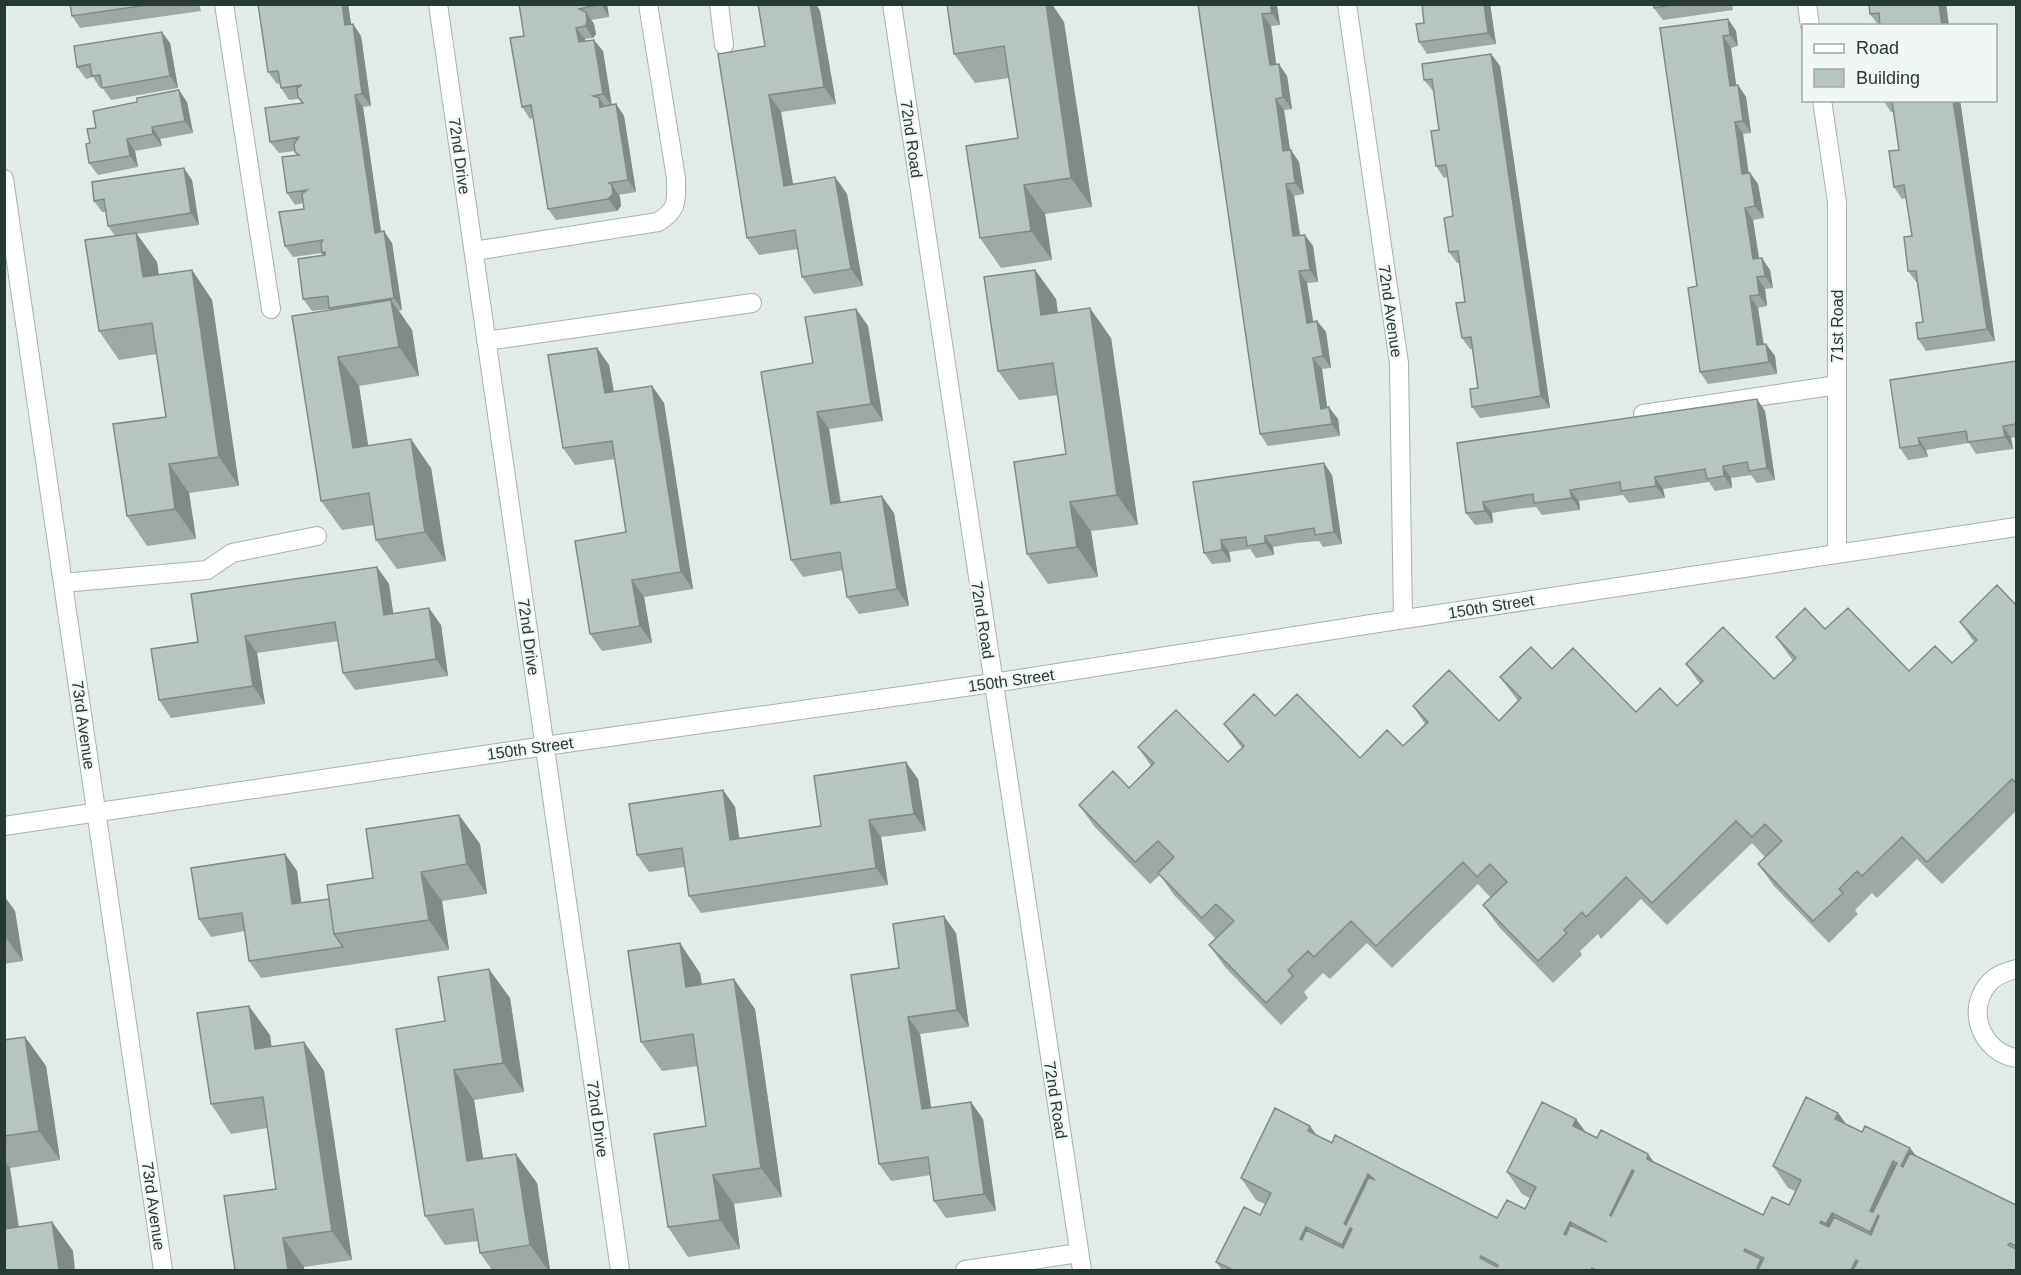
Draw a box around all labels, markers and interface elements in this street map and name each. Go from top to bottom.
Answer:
legend [1802,24,1997,102]
text: Road [1856,38,1899,58]
text: Building [1856,68,1920,88]
street label: 72nd Road [898,99,925,179]
street label: 72nd Drive [446,117,473,196]
street label: 72nd Avenue [1376,264,1405,358]
street label: 71st Road [1829,290,1846,362]
street label: 72nd Road [968,580,997,660]
street label: 150th Street [1447,591,1536,622]
street label: 72nd Drive [515,598,542,677]
street label: 150th Street [967,666,1056,695]
street label: 73rd Avenue [69,680,98,771]
street label: 150th Street [486,734,575,763]
street label: 72nd Road [1041,1060,1070,1140]
street label: 72nd Drive [584,1080,611,1159]
street label: 73rd Avenue [139,1161,168,1252]

